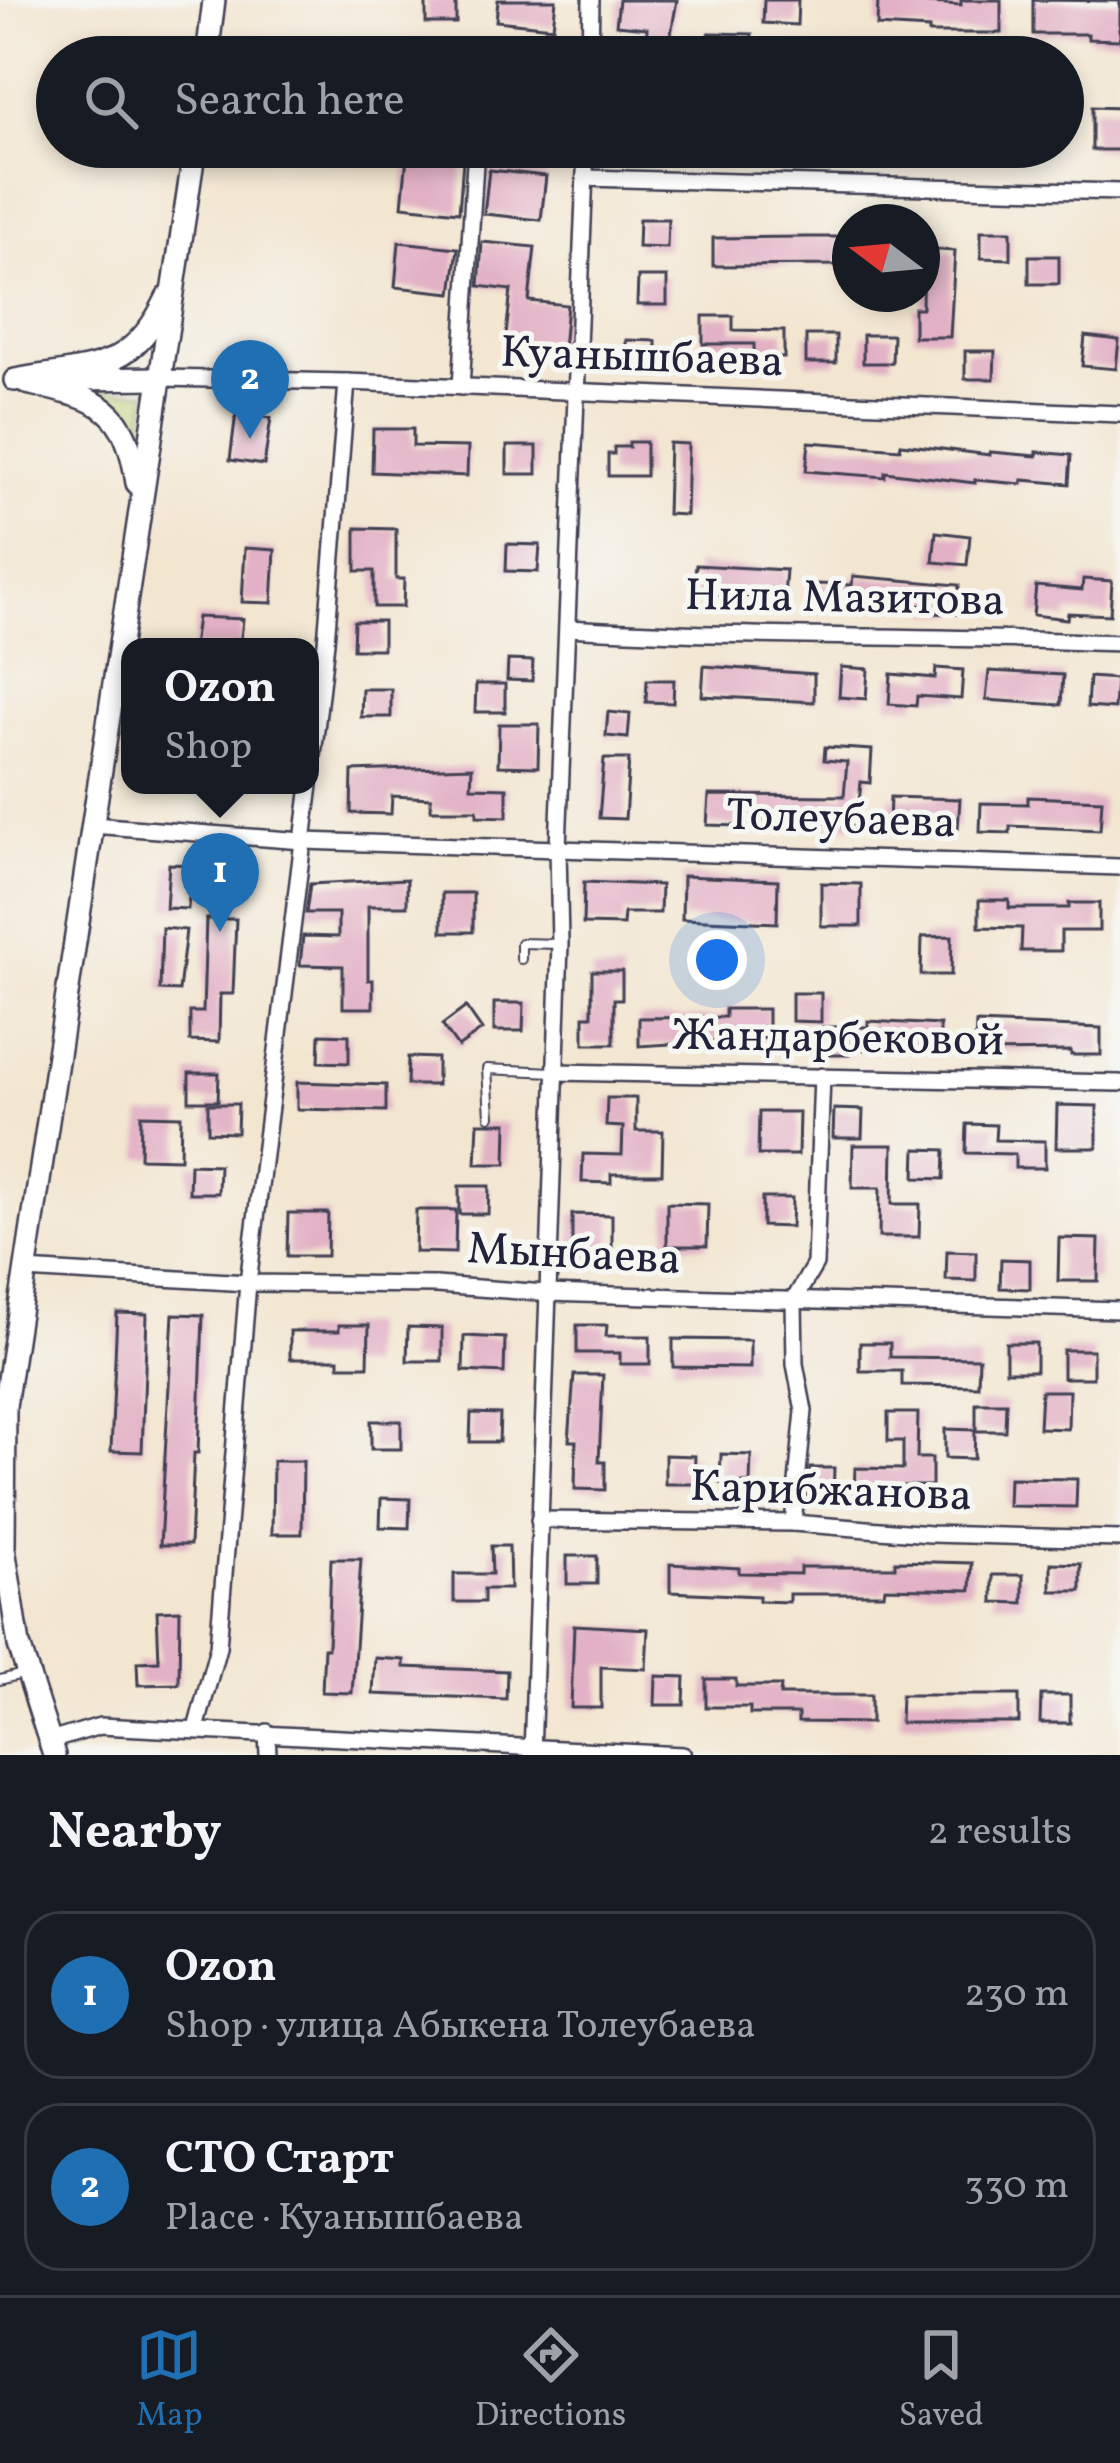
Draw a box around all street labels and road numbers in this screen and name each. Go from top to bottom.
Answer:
street label: Куанышбаева [499,323,785,395]
street label: Нила Мазитова [684,566,1006,634]
street label: Толеубаева [725,786,957,856]
street label: Жандарбековой [671,1006,1005,1074]
street label: Мынбаева [466,1219,682,1293]
street label: Карибжанова [689,1457,973,1529]

